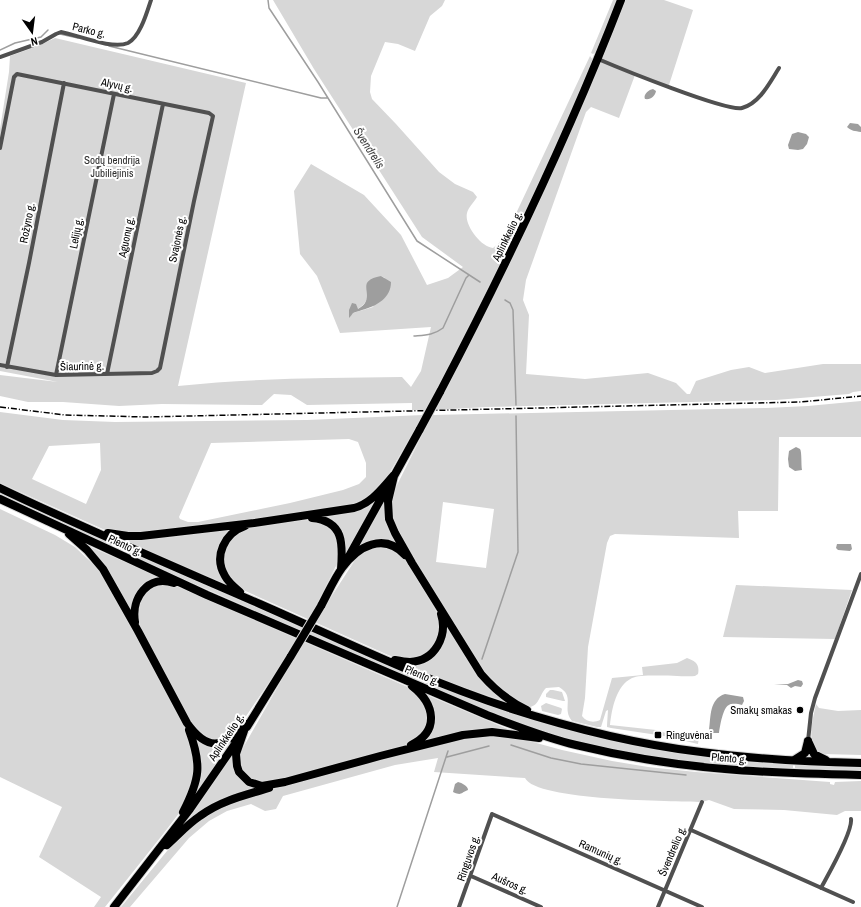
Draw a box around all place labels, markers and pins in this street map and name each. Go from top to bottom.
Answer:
place label: Smakų smakas [730,703,792,717]
marker: Smakų smakas [795,705,805,715]
place label: Ringuvėnai [666,728,712,742]
marker: Ringuvėnai [653,730,663,740]

